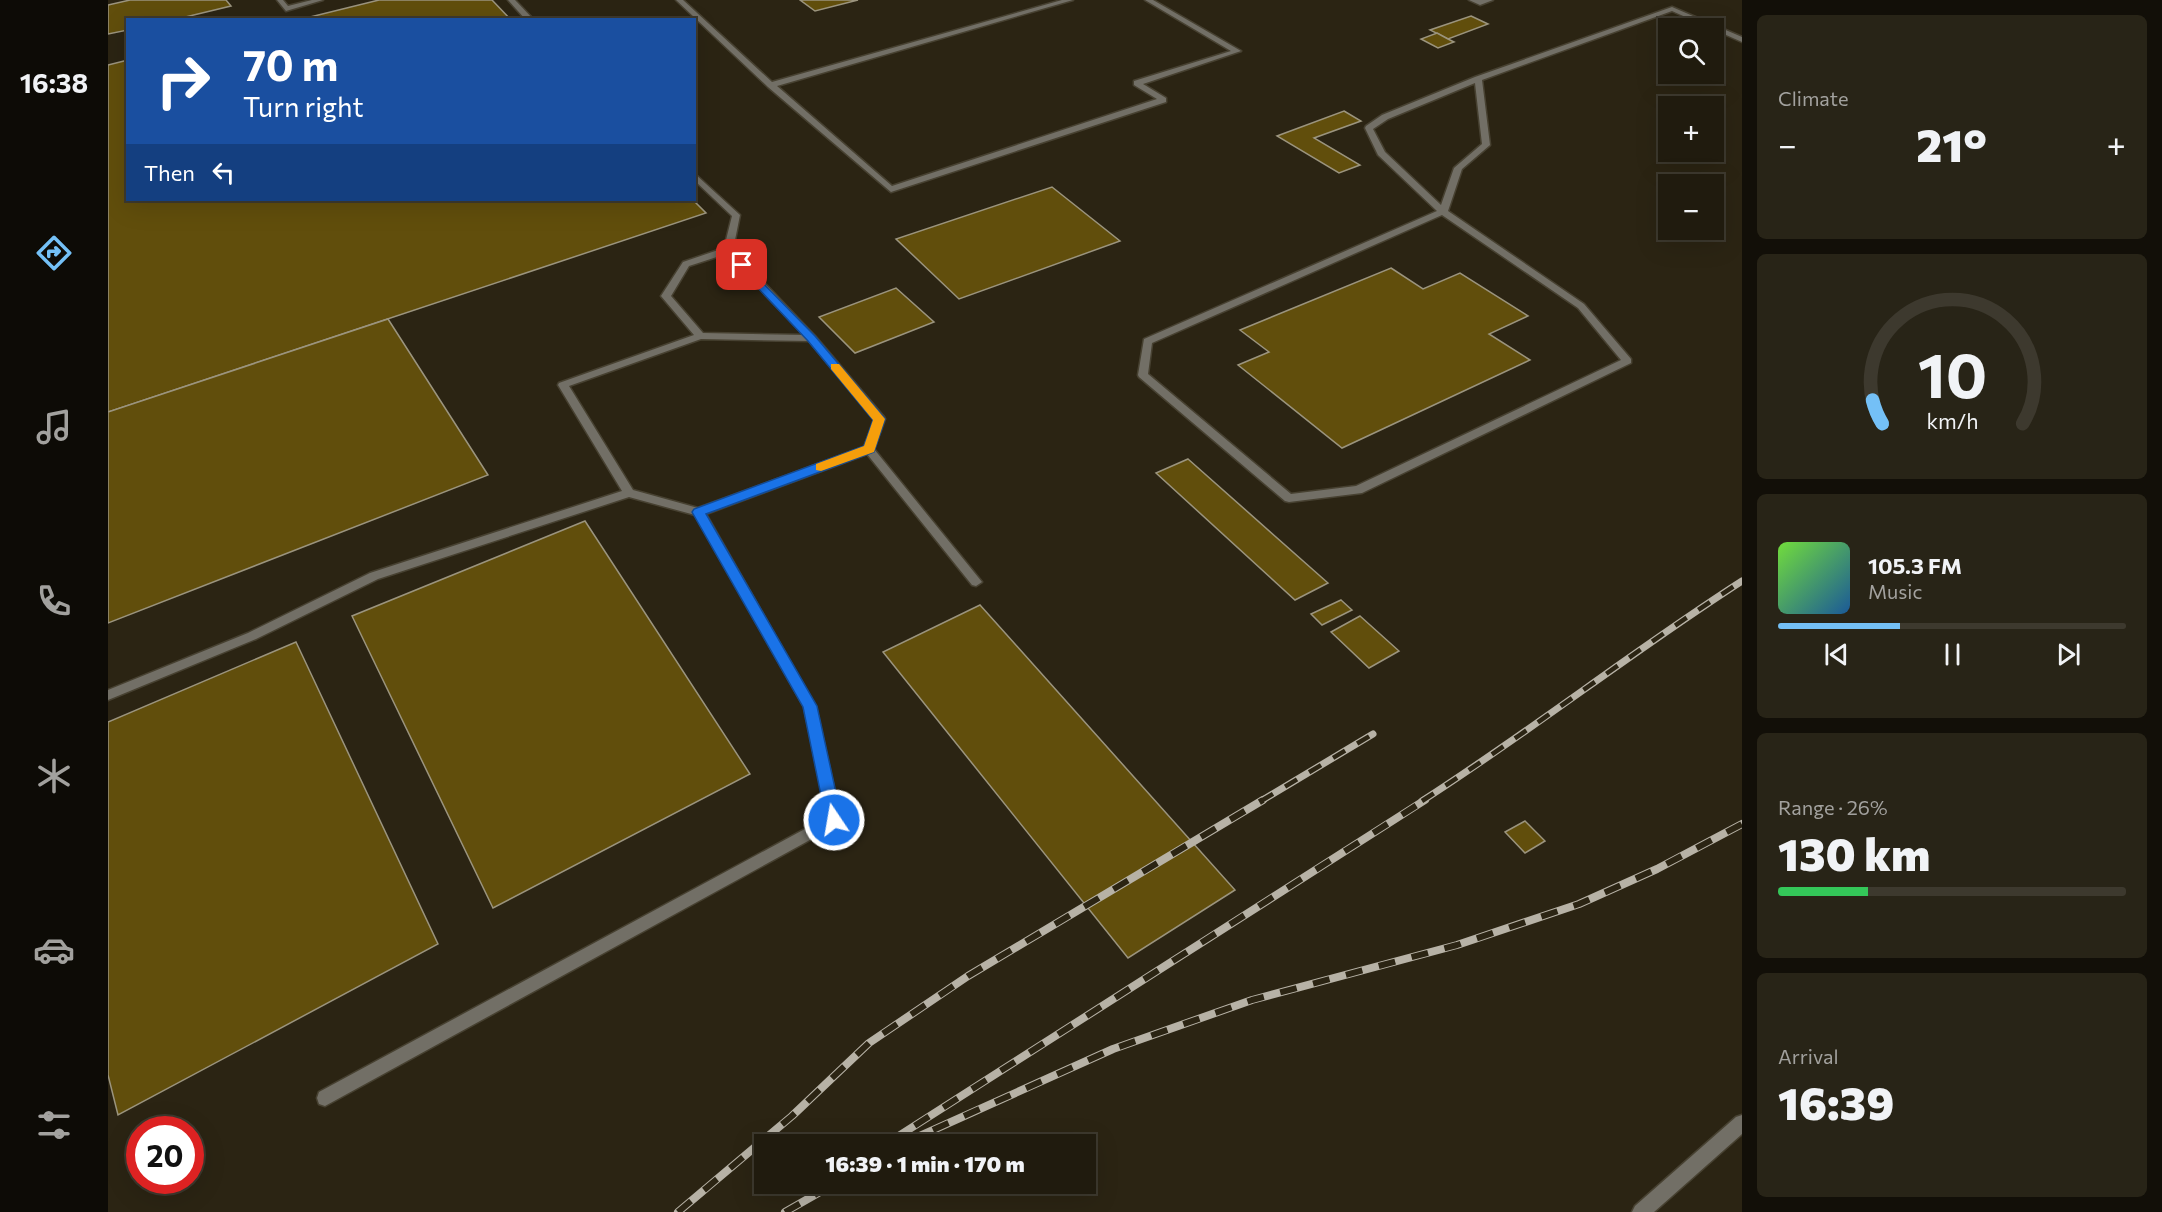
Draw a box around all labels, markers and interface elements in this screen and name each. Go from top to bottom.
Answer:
map controls [1658,18,1724,240]
button: search [1658,18,1724,84]
text: 70 m [243,38,338,90]
icon: right [144,42,222,120]
text: 16:38 [20,66,88,99]
text: Climate [1778,86,1848,110]
text: Turn right [243,90,363,123]
button: + [1658,96,1724,162]
text: 21° [1916,116,1987,171]
text: − [1778,123,1797,164]
text: + [2107,123,2126,164]
icon: left [207,156,240,189]
text: Then [144,159,195,186]
button: − [1658,174,1724,240]
icon: directions [33,232,75,274]
pin [716,239,767,290]
icon: arrive [725,248,758,281]
text: 10 [1917,335,1987,411]
icon: music [33,406,75,448]
text: km/h [1926,407,1978,433]
text: 105.3 FM [1868,552,1962,579]
text: Music [1868,579,1922,603]
icon: phone [33,580,75,622]
icon: previous [1820,638,1853,671]
icon: pause [1936,638,1969,671]
icon: next [2052,638,2085,671]
icon: climate [33,755,75,797]
position arrow [802,788,866,852]
text: Range · 26% [1778,795,1888,819]
text: 130 km [1778,825,1930,880]
icon: car [33,929,75,971]
text: Arrival [1778,1044,1839,1068]
text: 16:39 [1778,1074,1894,1129]
icon: filters [33,1104,75,1146]
speed limit sign: 20 [126,1116,204,1194]
text: 16:39 · 1 min · 170 m [825,1150,1025,1177]

